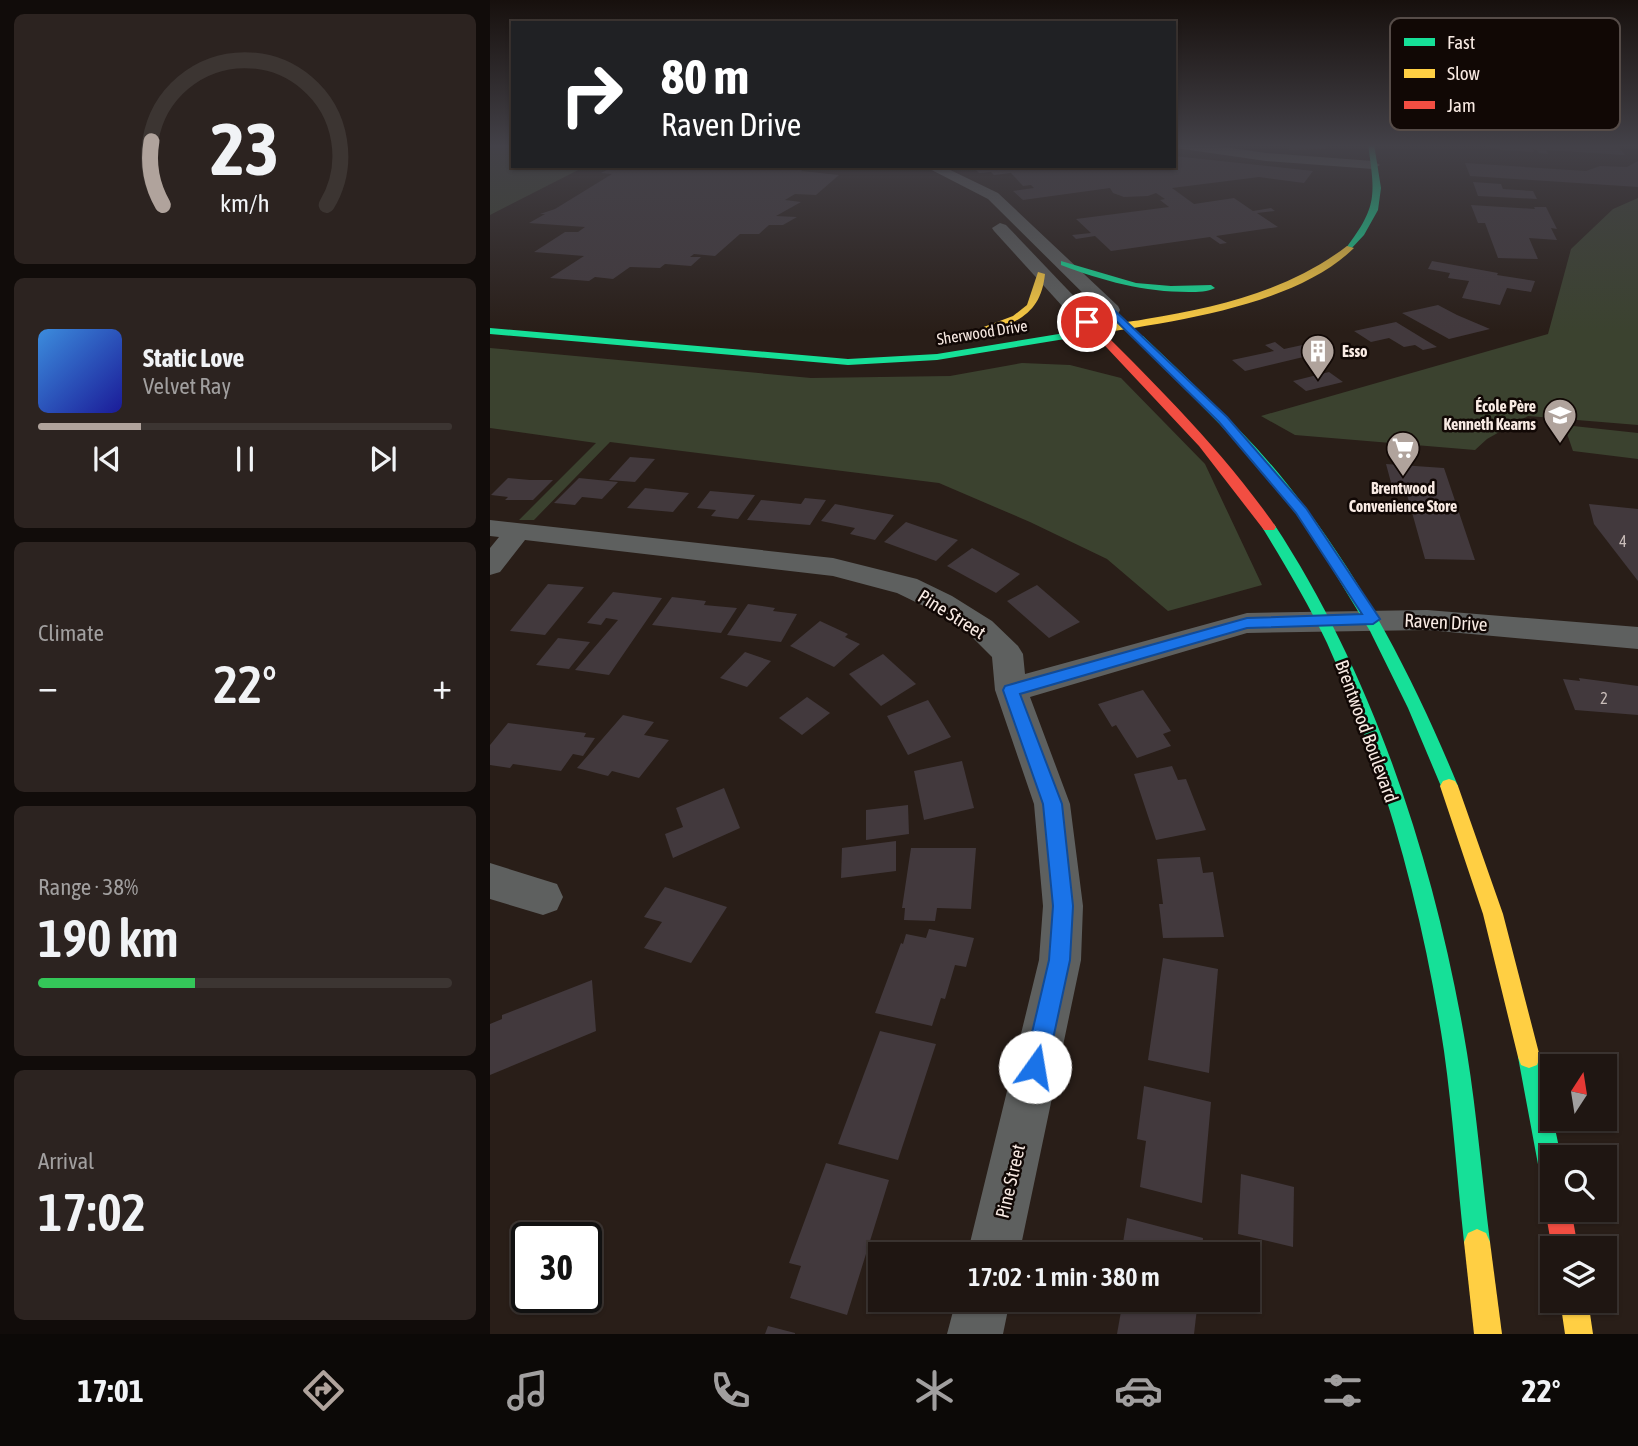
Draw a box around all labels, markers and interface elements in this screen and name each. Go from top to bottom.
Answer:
legend [1390,18,1620,130]
text: Fast [1447,31,1475,53]
text: 80 m [661,48,749,104]
icon: right [546,49,637,140]
text: Slow [1447,62,1481,84]
text: Jam [1447,94,1476,116]
text: Raven Drive [661,106,801,143]
text: 23 [211,107,279,190]
text: km/h [220,189,270,217]
pin [1057,292,1117,352]
icon: arrive [1068,303,1106,341]
street label: Sherwood Drive [935,316,1029,348]
building icon: Esso [1299,332,1337,381]
place label: Esso [1342,342,1368,360]
text: Static Love [143,343,244,373]
text: Velvet Ray [143,373,231,399]
school or university icon: École Père Kenneth Kearns [1541,396,1579,445]
place label: École Père Kenneth Kearns [1444,397,1536,433]
supermarket icon: Brentwood Convenience Store [1384,429,1422,478]
icon: previous [88,440,126,478]
icon: pause [226,440,264,478]
icon: next [364,440,402,478]
place label: Brentwood Convenience Store [1349,479,1457,515]
house number: 4 [1619,532,1627,550]
street label: Pine Street [914,585,990,643]
street label: Raven Drive [1404,609,1488,635]
text: Climate [38,620,104,646]
text: 22° [213,654,277,714]
street label: Brentwood Boulevard [1331,657,1403,805]
text: − [38,664,58,707]
text: + [432,664,452,707]
house number: 2 [1600,689,1608,707]
text: Range · 38% [38,874,138,900]
text: 190 km [38,908,179,968]
position arrow [998,1030,1072,1104]
north arrow [1540,1054,1617,1130]
map controls [1540,1054,1617,1313]
street label: Pine Street [991,1142,1029,1220]
button: search [1540,1145,1617,1222]
text: Arrival [38,1148,94,1174]
text: 17:02 [38,1182,146,1242]
speed limit sign: 30 [511,1222,602,1313]
button: layers [1540,1236,1617,1313]
text: 17:02 · 1 min · 380 m [968,1262,1160,1292]
icon: directions [299,1366,348,1415]
icon: music [503,1366,552,1415]
icon: phone [706,1366,755,1415]
icon: climate [910,1366,959,1415]
icon: car [1114,1366,1163,1415]
icon: filters [1318,1366,1367,1415]
text: 17:01 [77,1372,144,1409]
text: 22° [1522,1372,1561,1409]

